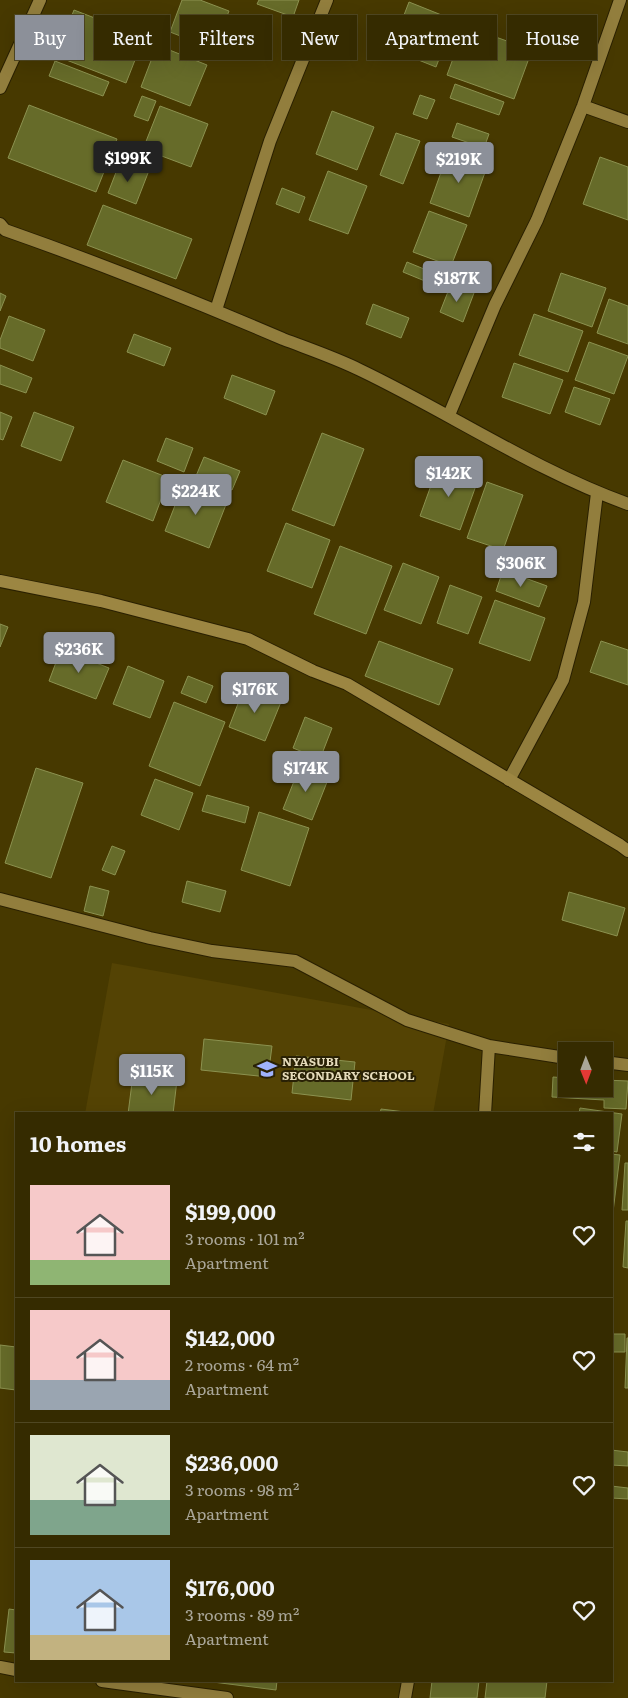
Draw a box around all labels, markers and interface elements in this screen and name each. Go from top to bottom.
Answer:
chip: Buy [15,15,84,60]
chip: Rent [94,15,170,60]
chip: Filters [180,15,272,60]
chip: New [282,15,357,60]
chip: Apartment [367,15,497,60]
chip: House [507,15,597,60]
pin: $199K [93,140,163,183]
pin: $219K [424,142,494,184]
text: $199K [104,145,152,169]
text: $219K [436,146,482,170]
pin: $187K [422,260,492,303]
text: $187K [434,265,480,289]
pin: $142K [414,456,484,498]
text: $142K [426,460,472,484]
pin: $224K [161,474,231,516]
text: $224K [172,478,220,502]
pin: $306K [486,546,556,588]
text: $306K [496,550,546,574]
pin: $236K [44,632,114,674]
text: $236K [55,636,103,660]
pin: $176K [220,672,290,714]
text: $176K [232,676,278,700]
pin: $174K [271,750,341,793]
text: $174K [283,755,329,779]
north arrow [558,1042,612,1098]
map controls [558,1042,613,1097]
place label: NYASUBI SECONDARY SCHOOL [282,1052,415,1084]
pin: $115K [117,1054,187,1096]
text: $115K [130,1058,174,1082]
school or university icon: NYASUBI SECONDARY SCHOOL [256,1058,278,1080]
text: 10 homes [30,1127,126,1158]
icon: filters [570,1128,598,1156]
text: $199,000 [185,1195,276,1226]
icon: home [70,1205,130,1265]
icon: heart [570,1221,598,1249]
text: 3 rooms · 101 m² [185,1226,305,1250]
text: Apartment [185,1250,269,1274]
text: $142,000 [185,1321,275,1352]
icon: home [70,1330,130,1390]
icon: heart [570,1346,598,1374]
text: 2 rooms · 64 m² [185,1352,299,1376]
text: Apartment [185,1376,269,1400]
text: $236,000 [185,1446,278,1477]
icon: home [70,1455,130,1515]
icon: heart [570,1471,598,1499]
text: 3 rooms · 98 m² [185,1477,299,1501]
text: Apartment [185,1501,269,1525]
text: $176,000 [185,1571,275,1602]
icon: home [70,1580,130,1640]
icon: heart [570,1596,598,1624]
text: 3 rooms · 89 m² [185,1602,299,1626]
text: Apartment [185,1626,269,1650]

